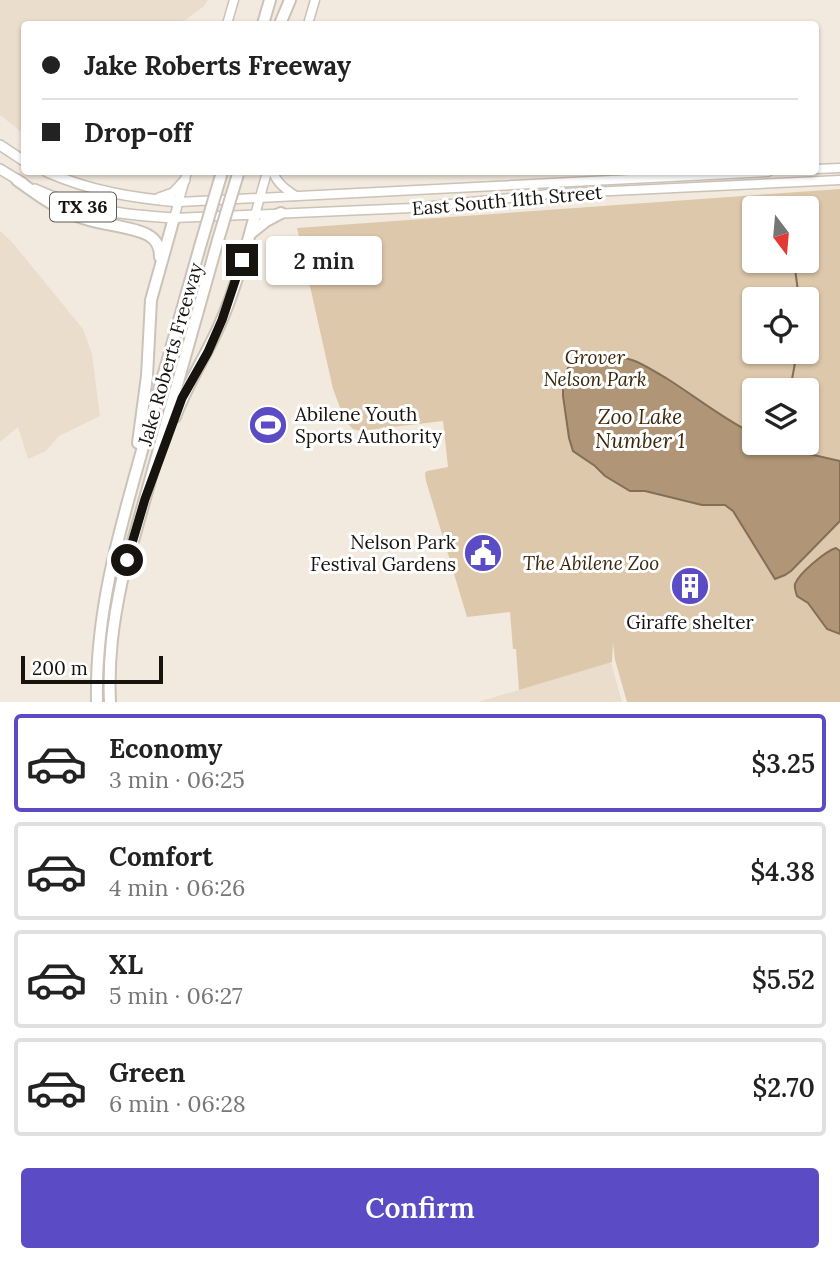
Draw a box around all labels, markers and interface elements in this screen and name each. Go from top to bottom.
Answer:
text: Jake Roberts Freeway [84,49,351,82]
text: Drop-off [84,116,192,149]
street label: East South 11th Street [411,180,604,220]
road number: TX 36 [50,192,116,222]
north arrow [742,196,819,273]
map controls [742,196,819,455]
callout: 2 min [266,236,382,284]
route end [226,244,258,276]
text: 2 min [294,246,354,275]
street label: Jake Roberts Freeway [132,260,208,449]
button: locate [742,287,819,364]
park label: Grover Nelson Park [543,345,647,391]
button: layers [742,378,819,455]
place label: Abilene Youth Sports Authority [294,402,442,448]
water label: Zoo Lake Number 1 [595,403,685,454]
sports icon: Abilene Youth Sports Authority [247,404,289,446]
place label: Nelson Park Festival Gardens [310,530,457,576]
public building icon: Nelson Park Festival Gardens [462,532,504,574]
route start [111,544,143,576]
park label: The Abilene Zoo [523,551,659,575]
building icon: Giraffe shelter [669,565,711,607]
place label: Giraffe shelter [626,610,754,634]
scale bar [21,653,163,685]
text: 200 m [32,656,88,680]
icon: car [25,732,88,795]
text: Economy [109,732,222,765]
text: $3.25 [752,747,815,780]
text: 3 min · 06:25 [109,765,245,794]
icon: car [25,840,88,903]
text: Comfort [109,840,213,873]
text: $4.38 [751,855,815,888]
text: 4 min · 06:26 [109,873,245,902]
icon: car [25,948,88,1011]
text: XL [109,948,143,981]
text: $5.52 [752,963,815,996]
text: 5 min · 06:27 [109,981,243,1010]
icon: car [25,1056,88,1119]
text: Green [109,1056,185,1089]
text: $2.70 [752,1071,815,1104]
text: 6 min · 06:28 [109,1089,246,1118]
button: Confirm [21,1168,819,1248]

